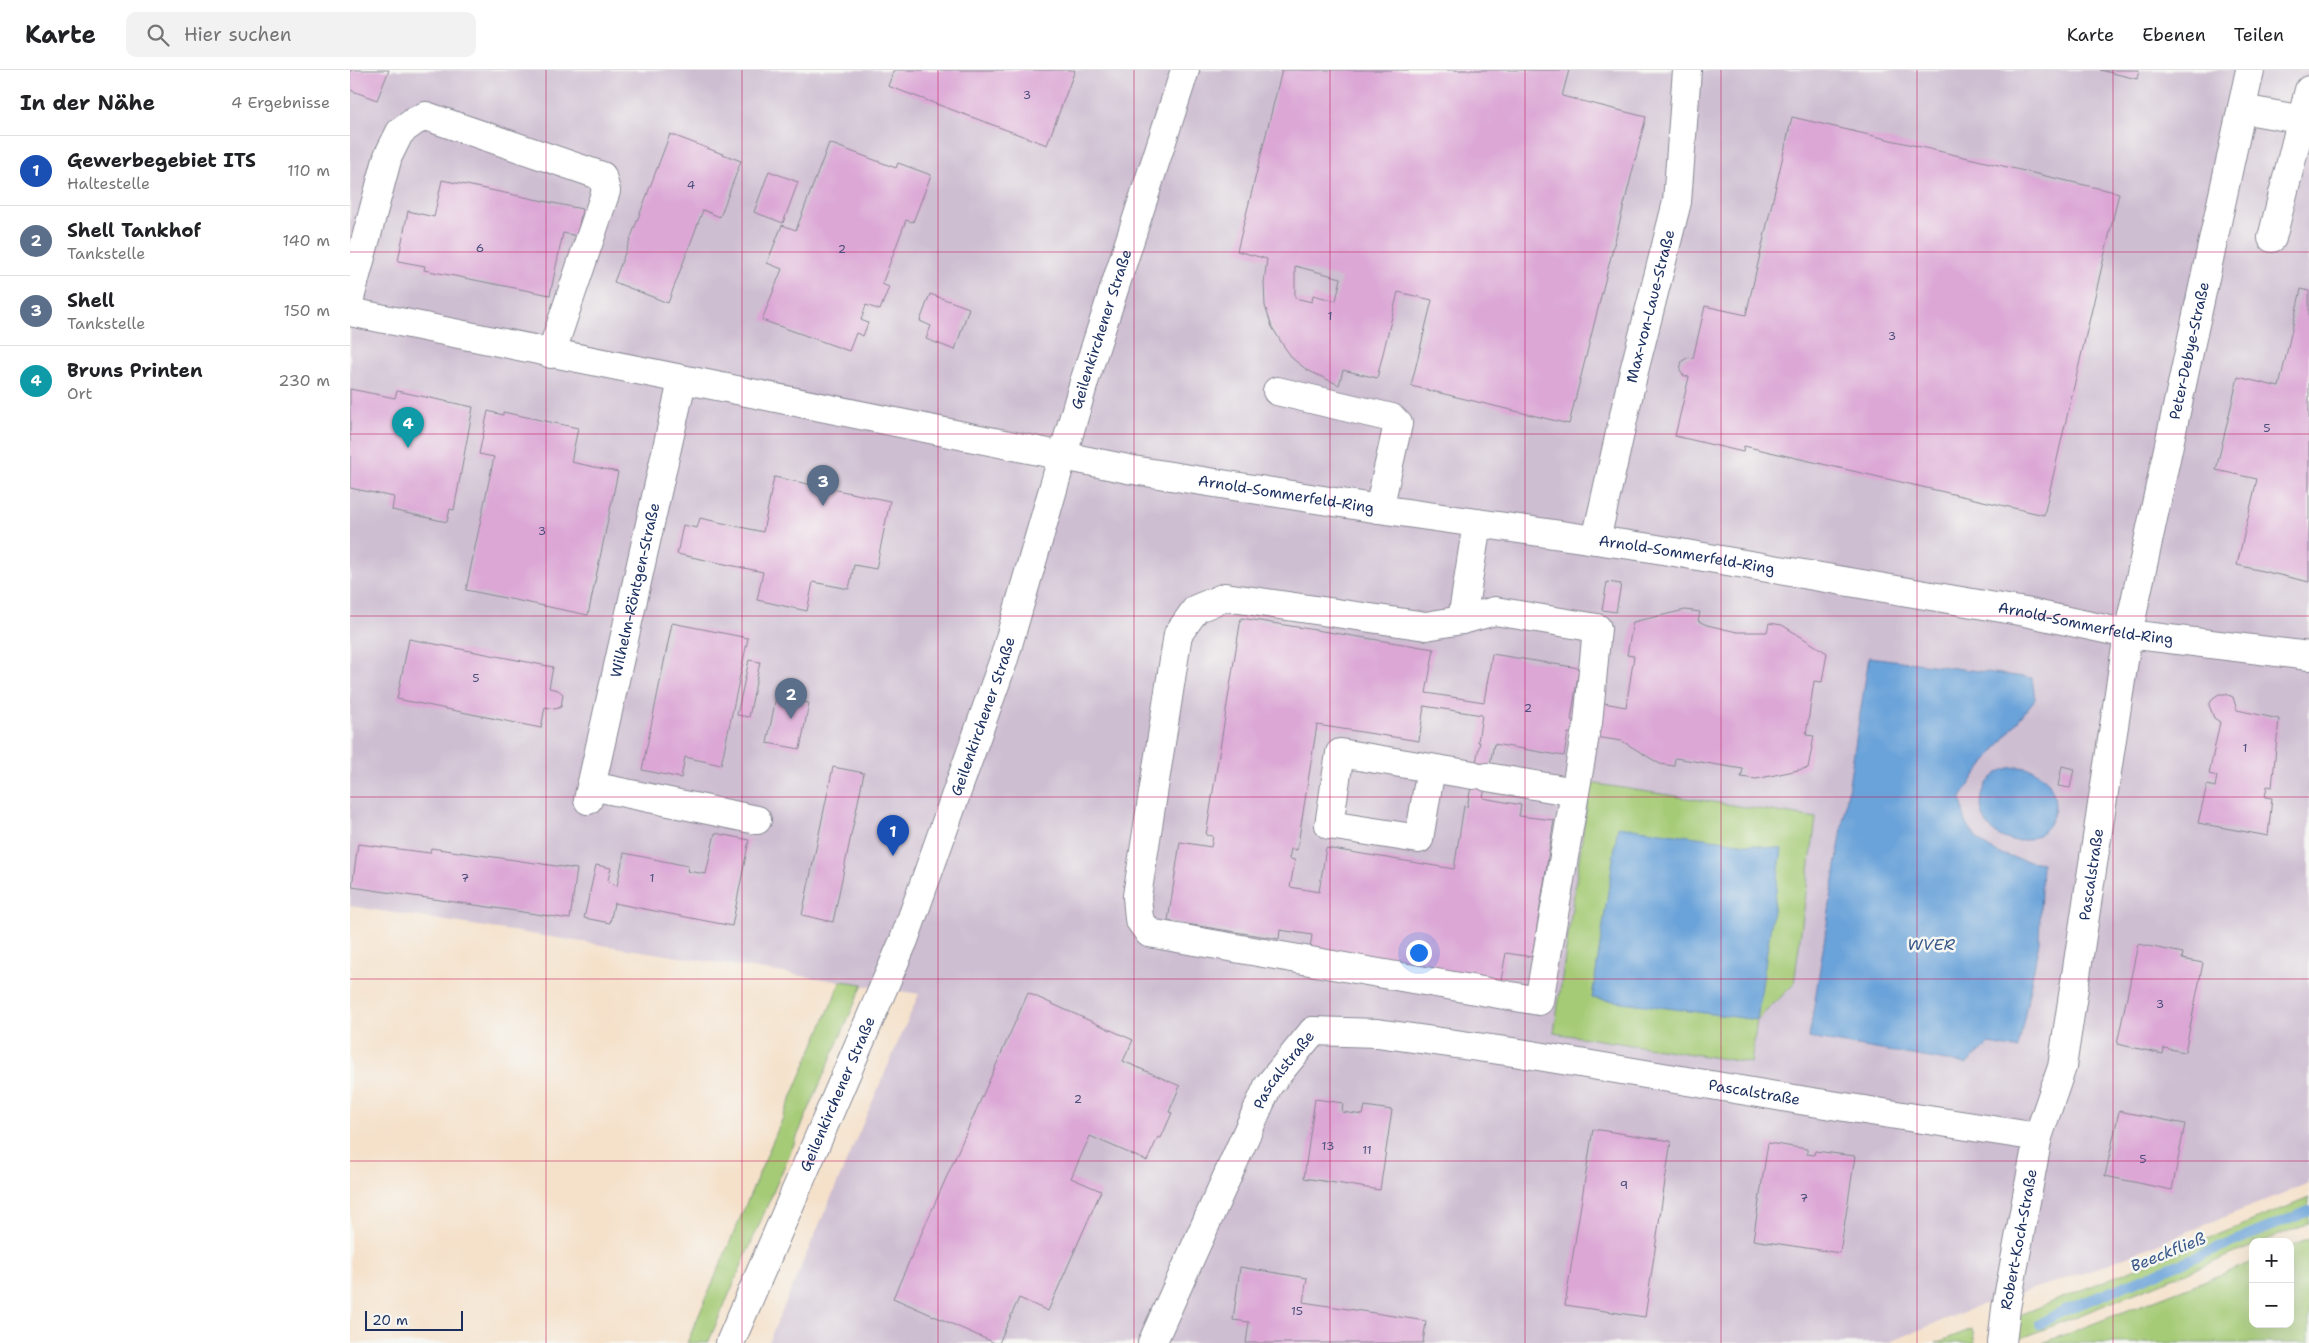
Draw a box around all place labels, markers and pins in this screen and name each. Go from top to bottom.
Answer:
pin: 4 [392,407,424,448]
pin: 3 [807,465,839,506]
pin: 2 [775,678,807,719]
pin: 1 [877,815,909,856]

